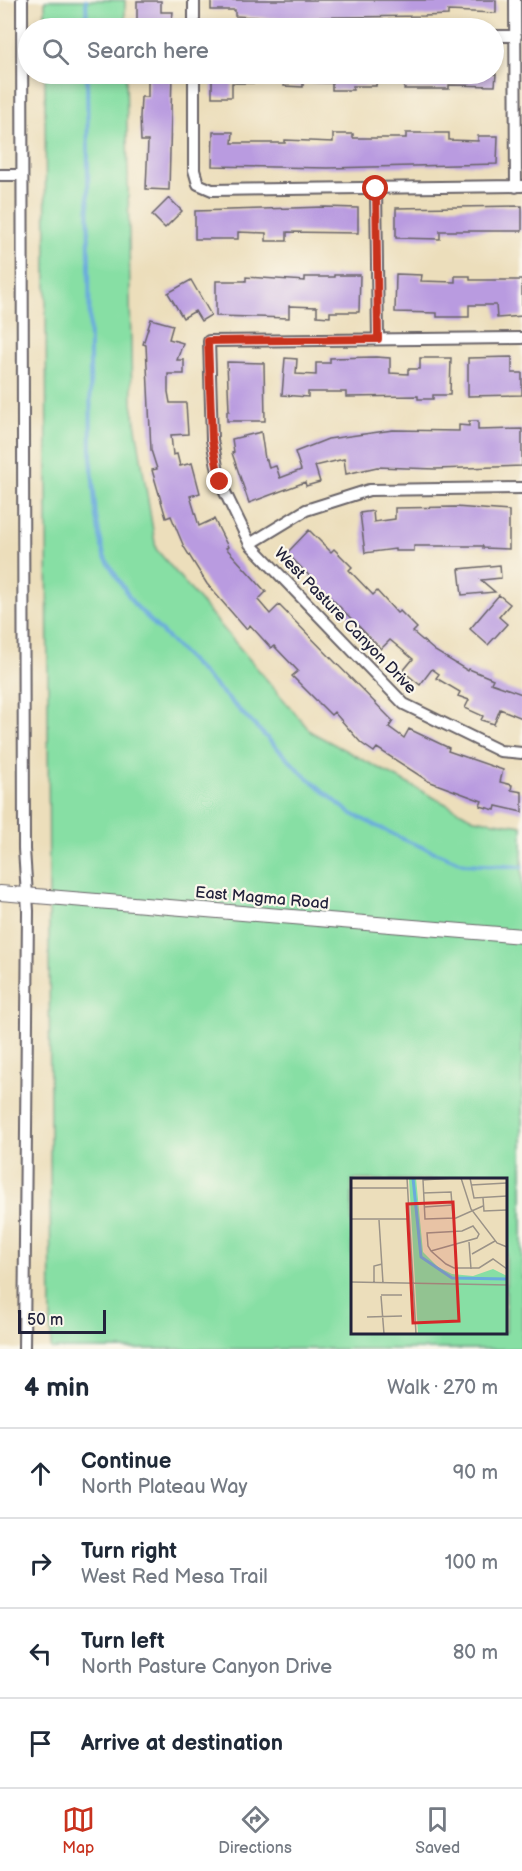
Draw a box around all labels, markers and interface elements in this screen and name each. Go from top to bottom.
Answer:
search box [18,18,504,84]
icon: search [39,35,72,68]
text: Search here [87,38,209,65]
route start [362,175,388,201]
route end [206,468,232,494]
street label: West Pasture Canyon Drive [270,544,420,699]
street label: East Magma Road [194,883,330,914]
inset map [351,1178,507,1334]
scale bar [18,1307,106,1334]
text: 50 m [27,1311,63,1330]
text: 4 min [24,1373,89,1404]
text: Walk · 270 m [387,1376,498,1400]
text: Continue [81,1448,171,1475]
icon: ahead [24,1457,57,1490]
text: 90 m [453,1461,498,1485]
text: North Plateau Way [81,1475,248,1499]
text: Turn right [81,1538,177,1565]
icon: right [24,1547,57,1580]
text: 100 m [445,1551,498,1575]
text: West Red Mesa Trail [81,1565,268,1589]
text: Turn left [81,1628,165,1655]
icon: left [24,1637,57,1670]
text: 80 m [453,1641,498,1665]
text: North Pasture Canyon Drive [81,1655,332,1679]
icon: arrive [24,1727,57,1760]
text: Arrive at destination [81,1730,283,1757]
tab: Map [62,1803,95,1858]
tab: Directions [218,1803,292,1858]
tab: Saved [415,1803,460,1858]

